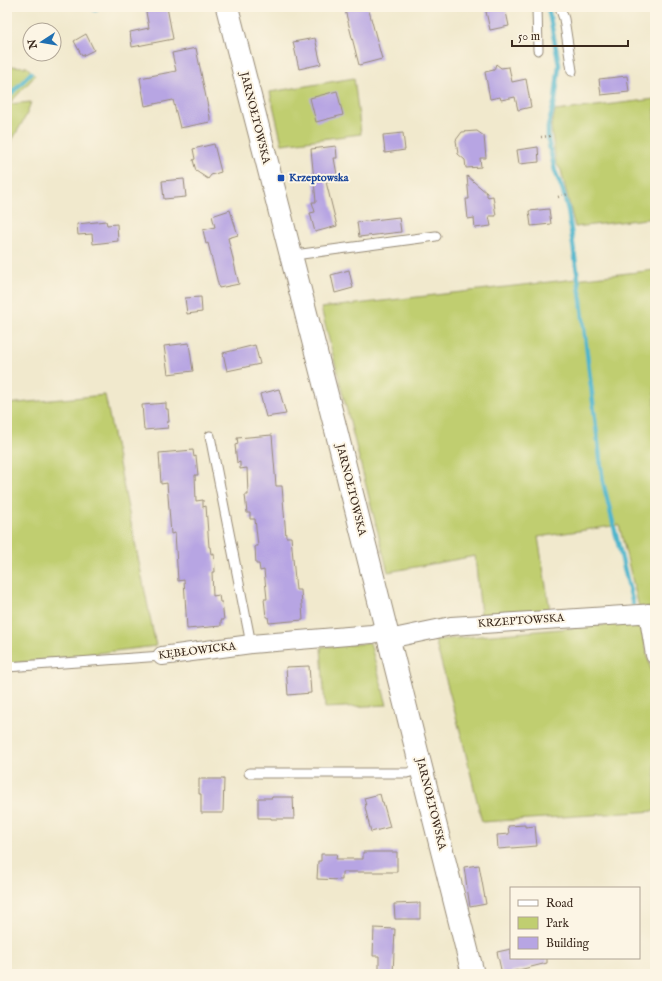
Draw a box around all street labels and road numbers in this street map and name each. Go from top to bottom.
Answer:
street label: JARNOŁTOWSKA [236,69,273,166]
street label: JARNOŁTOWSKA [332,441,369,538]
street label: KRZEPTOWSKA [477,611,565,631]
street label: KĘBŁOWICKA [157,639,237,663]
street label: JARNOŁTOWSKA [412,755,449,852]

